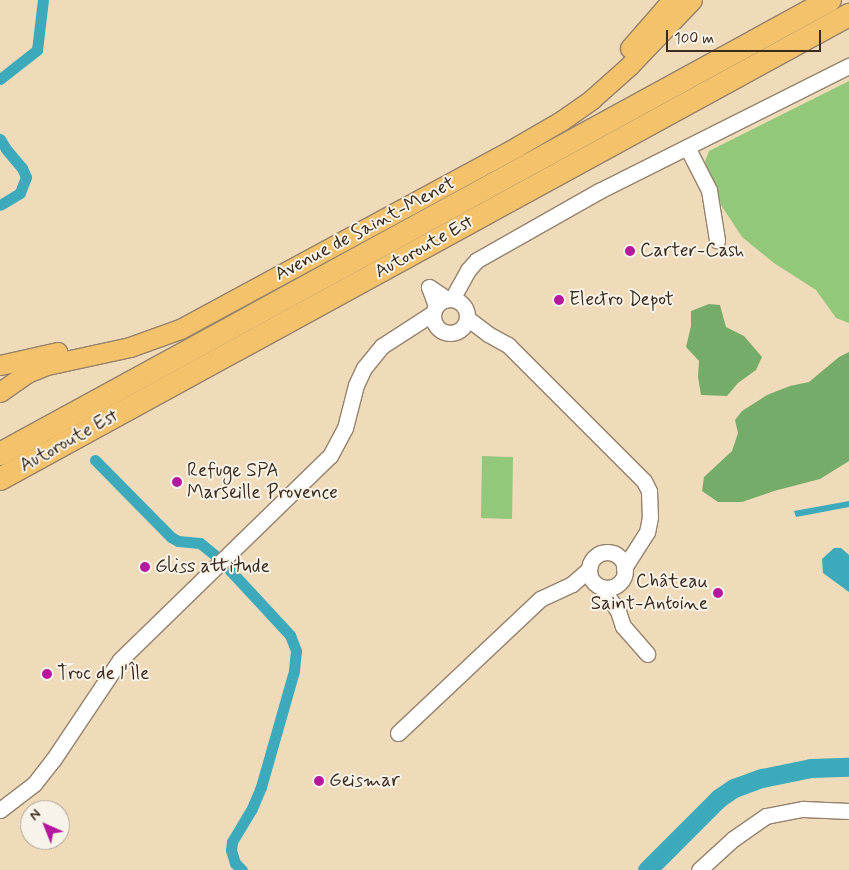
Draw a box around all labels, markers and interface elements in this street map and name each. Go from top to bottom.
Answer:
scale bar [669,20,824,52]
text: 100 m [674,29,714,49]
street label: Avenue de Saint-Menet [274,173,456,285]
street label: Autoroute Est [371,211,477,283]
place label: Carter-Cash [640,240,744,262]
marker: Carter-Cash [624,245,636,257]
place label: Electro Depot [569,289,674,311]
marker: Electro Depot [553,294,565,306]
street label: Autoroute Est [16,405,122,477]
place label: Refuge SPA Marseille Provence [187,460,337,504]
marker: Refuge SPA Marseille Provence [171,476,183,488]
place label: Gliss attitude [155,556,270,578]
marker: Gliss attitude [139,561,151,573]
place label: Château Saint-Antoine [591,571,708,615]
marker: Château Saint-Antoine [712,587,724,599]
place label: Troc de l'Île [57,663,149,685]
marker: Troc de l'Île [41,668,53,680]
place label: Geismar [329,770,400,792]
marker: Geismar [313,775,325,787]
north arrow [20,800,70,850]
text: N [26,805,45,825]

